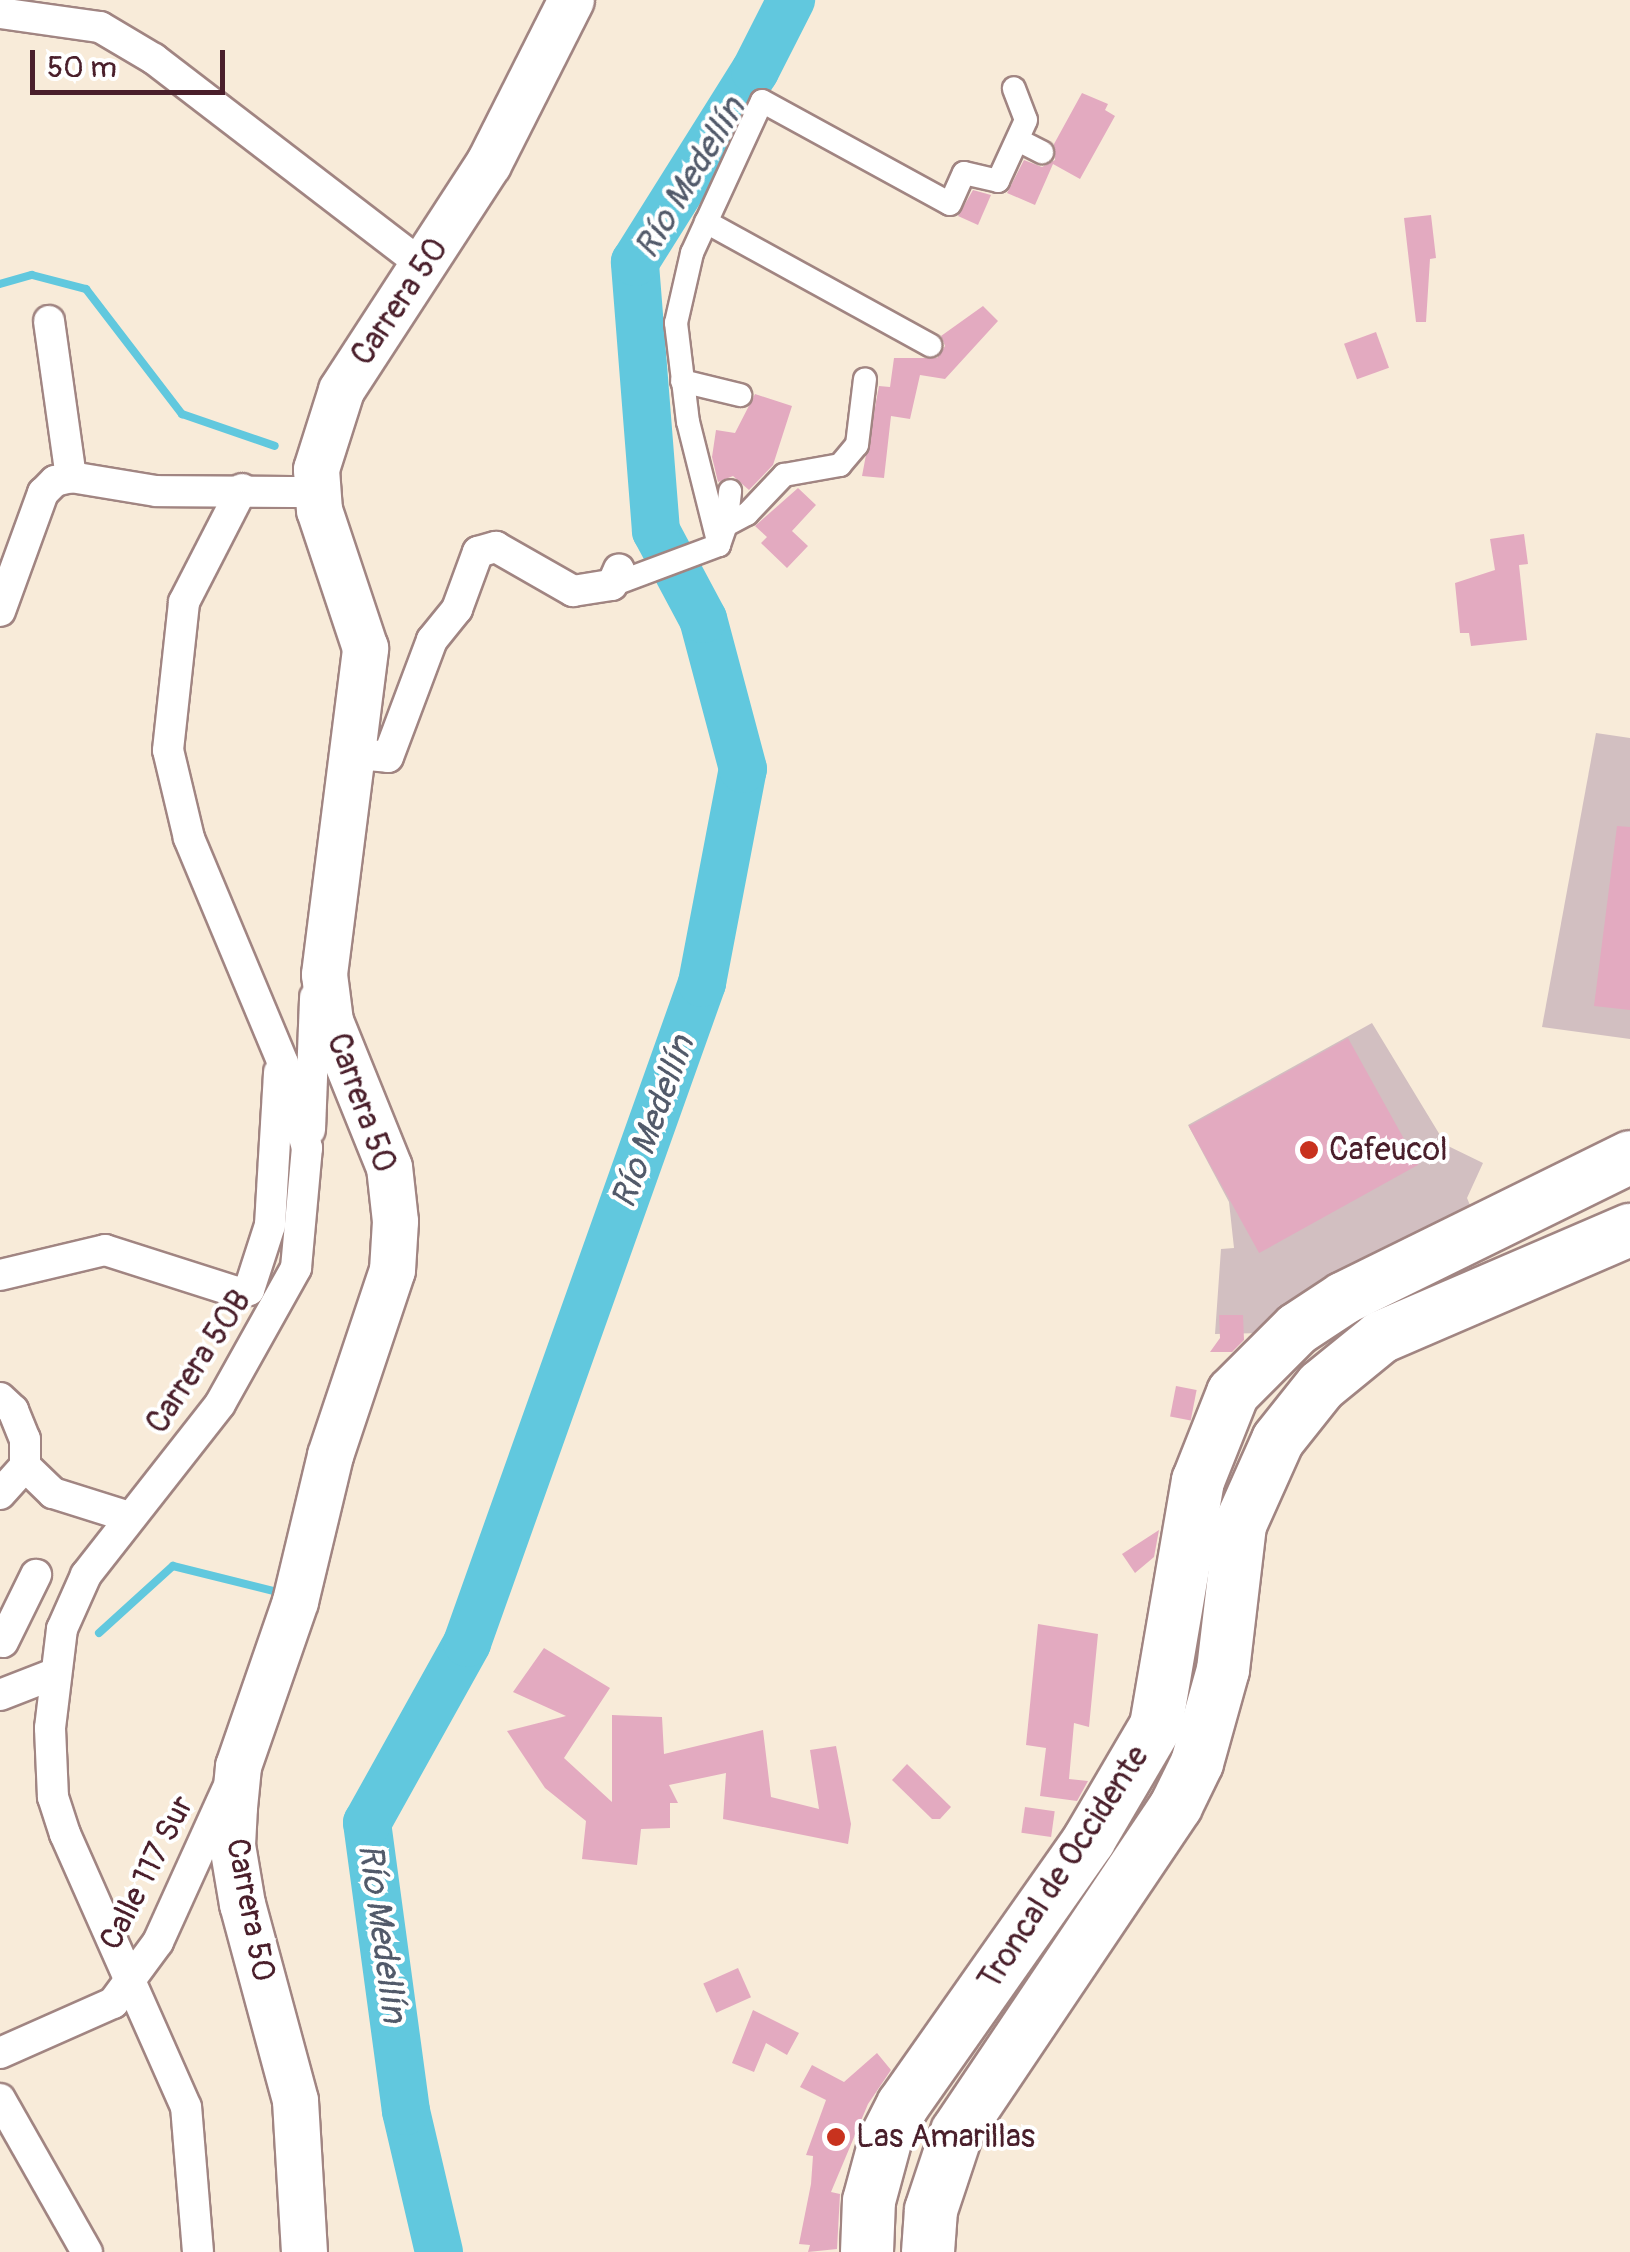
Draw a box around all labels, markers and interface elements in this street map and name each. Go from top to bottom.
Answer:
scale bar [35,30,230,92]
text: 50 m [47,49,117,86]
water label: Río Medellín [626,90,754,266]
street label: Carrera 50 [344,231,456,373]
street label: Carrera 50 [318,1028,404,1178]
water label: Río Medellín [602,1030,704,1214]
place label: Cafeucol [1329,1131,1448,1169]
marker: Cafeucol [1298,1139,1320,1161]
street label: Carrera 50B [138,1283,260,1441]
street label: Troncal de Occidente [971,1739,1157,1997]
street label: Calle 117 Sur [92,1790,202,1956]
street label: Carrera 50 [217,1835,283,1985]
water label: Río Medellín [349,1841,415,2025]
place label: Las Amarillas [856,2118,1035,2156]
marker: Las Amarillas [825,2126,847,2148]

